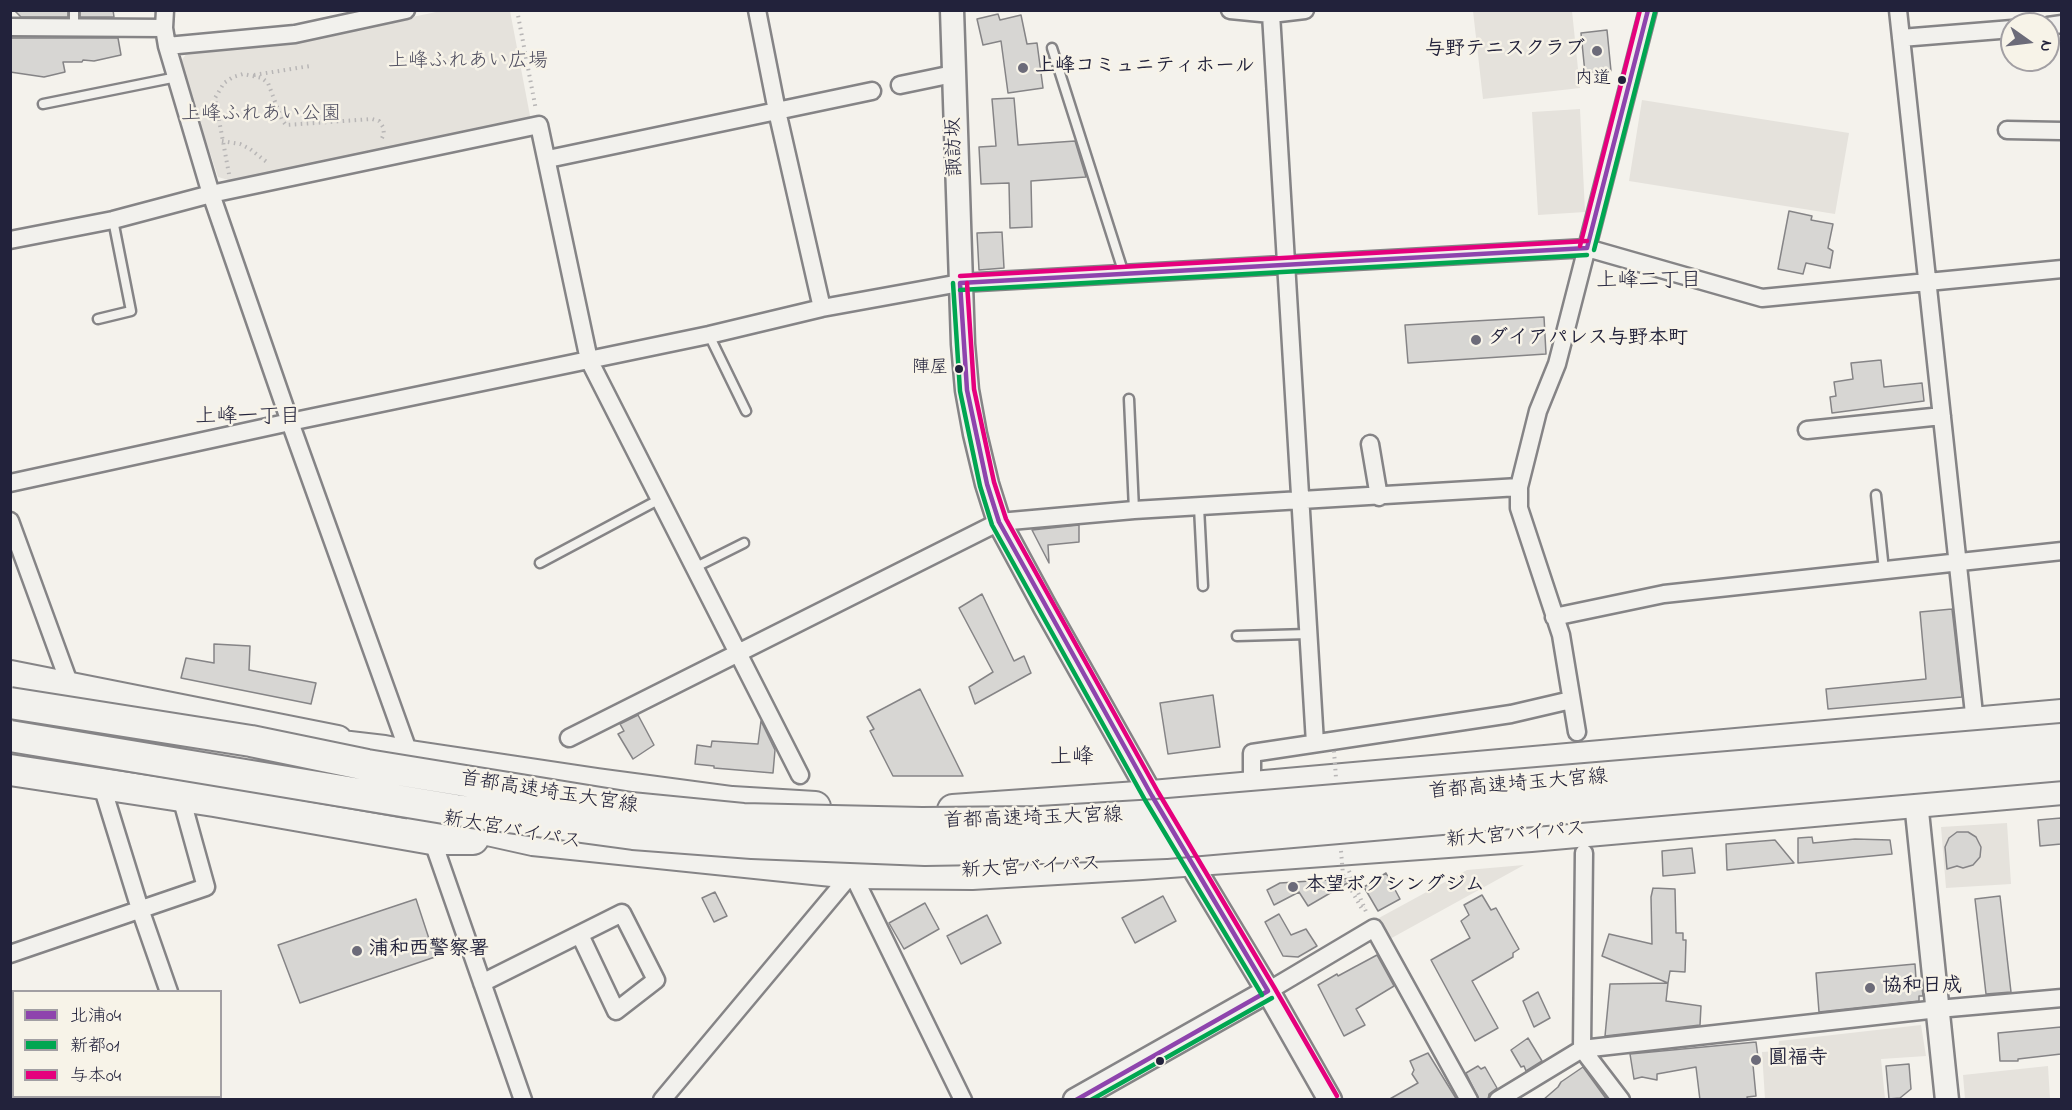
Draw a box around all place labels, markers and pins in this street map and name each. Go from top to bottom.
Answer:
place label: 与野テニスクラブ [1425,39,1585,63]
marker: 与野テニスクラブ [1590,44,1604,58]
place label: 上峰コミュニティホール [1035,56,1255,80]
marker: 上峰コミュニティホール [1016,61,1030,75]
place label: 内道 [1575,69,1611,91]
marker: 内道 [1616,74,1628,86]
place label: ダイアパレス与野本町 [1488,328,1688,352]
marker: ダイアパレス与野本町 [1469,333,1483,347]
place label: 陣屋 [912,358,948,380]
marker: 陣屋 [953,363,965,375]
place label: 本望ボクシングジム [1305,875,1485,899]
marker: 本望ボクシングジム [1286,880,1300,894]
place label: 浦和西警察署 [369,939,489,963]
marker: 浦和西警察署 [350,944,364,958]
place label: 協和日成 [1882,976,1962,1000]
marker: 協和日成 [1863,981,1877,995]
place label: 圓福寺 [1768,1048,1828,1072]
marker: 圓福寺 [1749,1053,1763,1067]
unlabelled marker [1154,1055,1166,1067]

